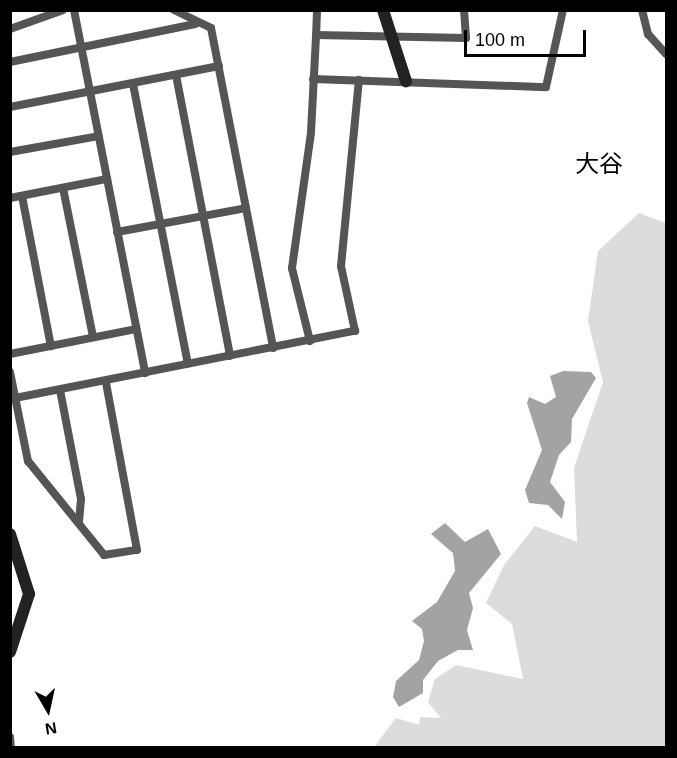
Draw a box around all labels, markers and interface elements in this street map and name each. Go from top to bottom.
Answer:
scale bar [467,18,588,56]
text: 100 m [475,30,525,50]
district label: 大谷 [575,150,623,178]
north arrow [18,680,78,740]
text: N [44,719,58,738]

